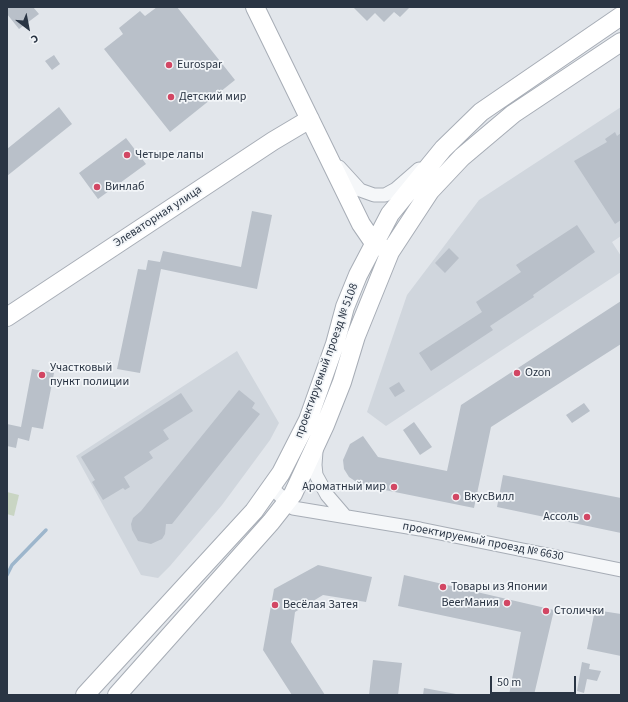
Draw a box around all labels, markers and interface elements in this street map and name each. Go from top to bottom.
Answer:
north arrow [8,8,48,48]
text: С [28,31,41,47]
place label: Eurospar [177,58,222,72]
marker: Eurospar [164,60,174,70]
place label: Детский мир [179,90,246,104]
marker: Детский мир [166,92,176,102]
place label: Четыре лапы [135,148,204,162]
marker: Четыре лапы [122,150,132,160]
place label: Винлаб [105,180,145,194]
marker: Винлаб [92,182,102,192]
street label: Элеваторная улица [111,183,205,251]
street label: проектируемый проезд № 5108 [292,282,362,440]
place label: Участковый пункт полиции [50,361,129,389]
place label: Ozon [525,366,551,380]
marker: Ozon [512,368,522,378]
marker: Участковый пункт полиции [37,370,47,380]
place label: Ароматный мир [302,480,386,494]
marker: Ароматный мир [389,482,399,492]
place label: ВкусВилл [464,490,514,504]
marker: ВкусВилл [451,492,461,502]
place label: Ассоль [543,510,579,524]
marker: Ассоль [582,512,592,522]
street label: проектируемый проезд № 6630 [401,519,565,565]
place label: Товары из Японии [451,580,548,594]
marker: Товары из Японии [438,582,448,592]
place label: BeerМания [441,596,499,610]
place label: Весёлая Затея [283,598,358,612]
marker: BeerМания [502,598,512,608]
marker: Весёлая Затея [270,600,280,610]
place label: Столички [554,604,604,618]
marker: Столички [541,606,551,616]
scale bar [492,668,578,694]
text: 50 m [497,674,521,691]

